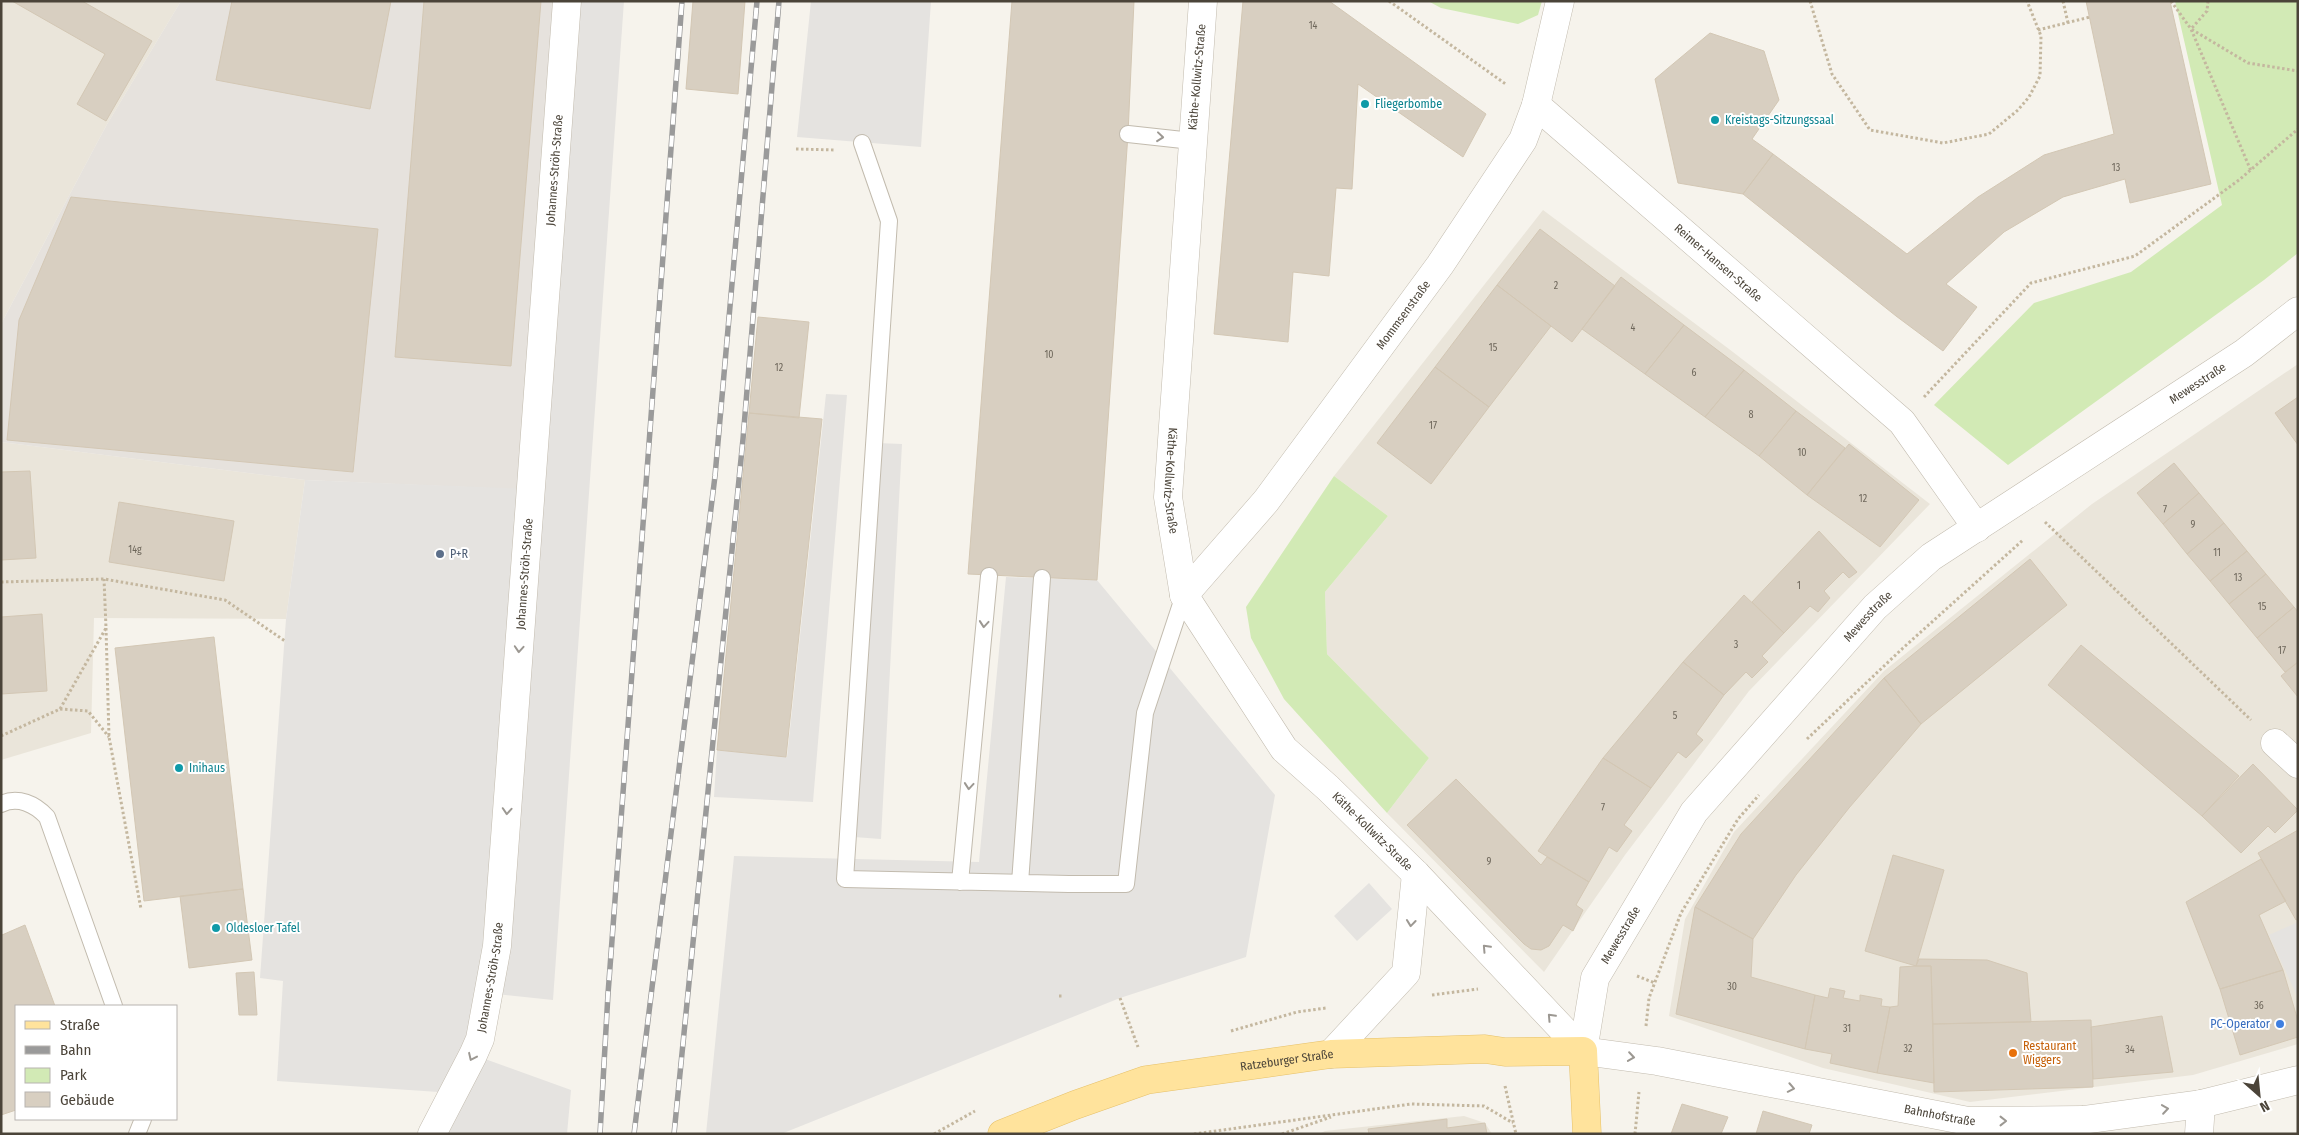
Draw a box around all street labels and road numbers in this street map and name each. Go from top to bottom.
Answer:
street label: Käthe-Kollwitz-Straße [1185,23,1209,131]
street label: Johannes-Ströh-Straße [543,114,566,226]
street label: Reimer-Hansen-Straße [1671,221,1765,305]
street label: Mommsenstraße [1373,278,1433,352]
street label: Mewesstraße [2167,360,2228,407]
street label: Käthe-Kollwitz-Straße [1161,427,1181,535]
street label: Johannes-Ströh-Straße [513,518,536,630]
street label: Mewesstraße [1841,588,1895,645]
street label: Käthe-Kollwitz-Straße [1329,789,1415,874]
street label: Mewesstraße [1598,904,1643,966]
street label: Johannes-Ströh-Straße [474,922,506,1034]
street label: Ratzeburger Straße [1239,1047,1334,1074]
street label: Bahnhofstraße [1903,1102,1976,1128]

